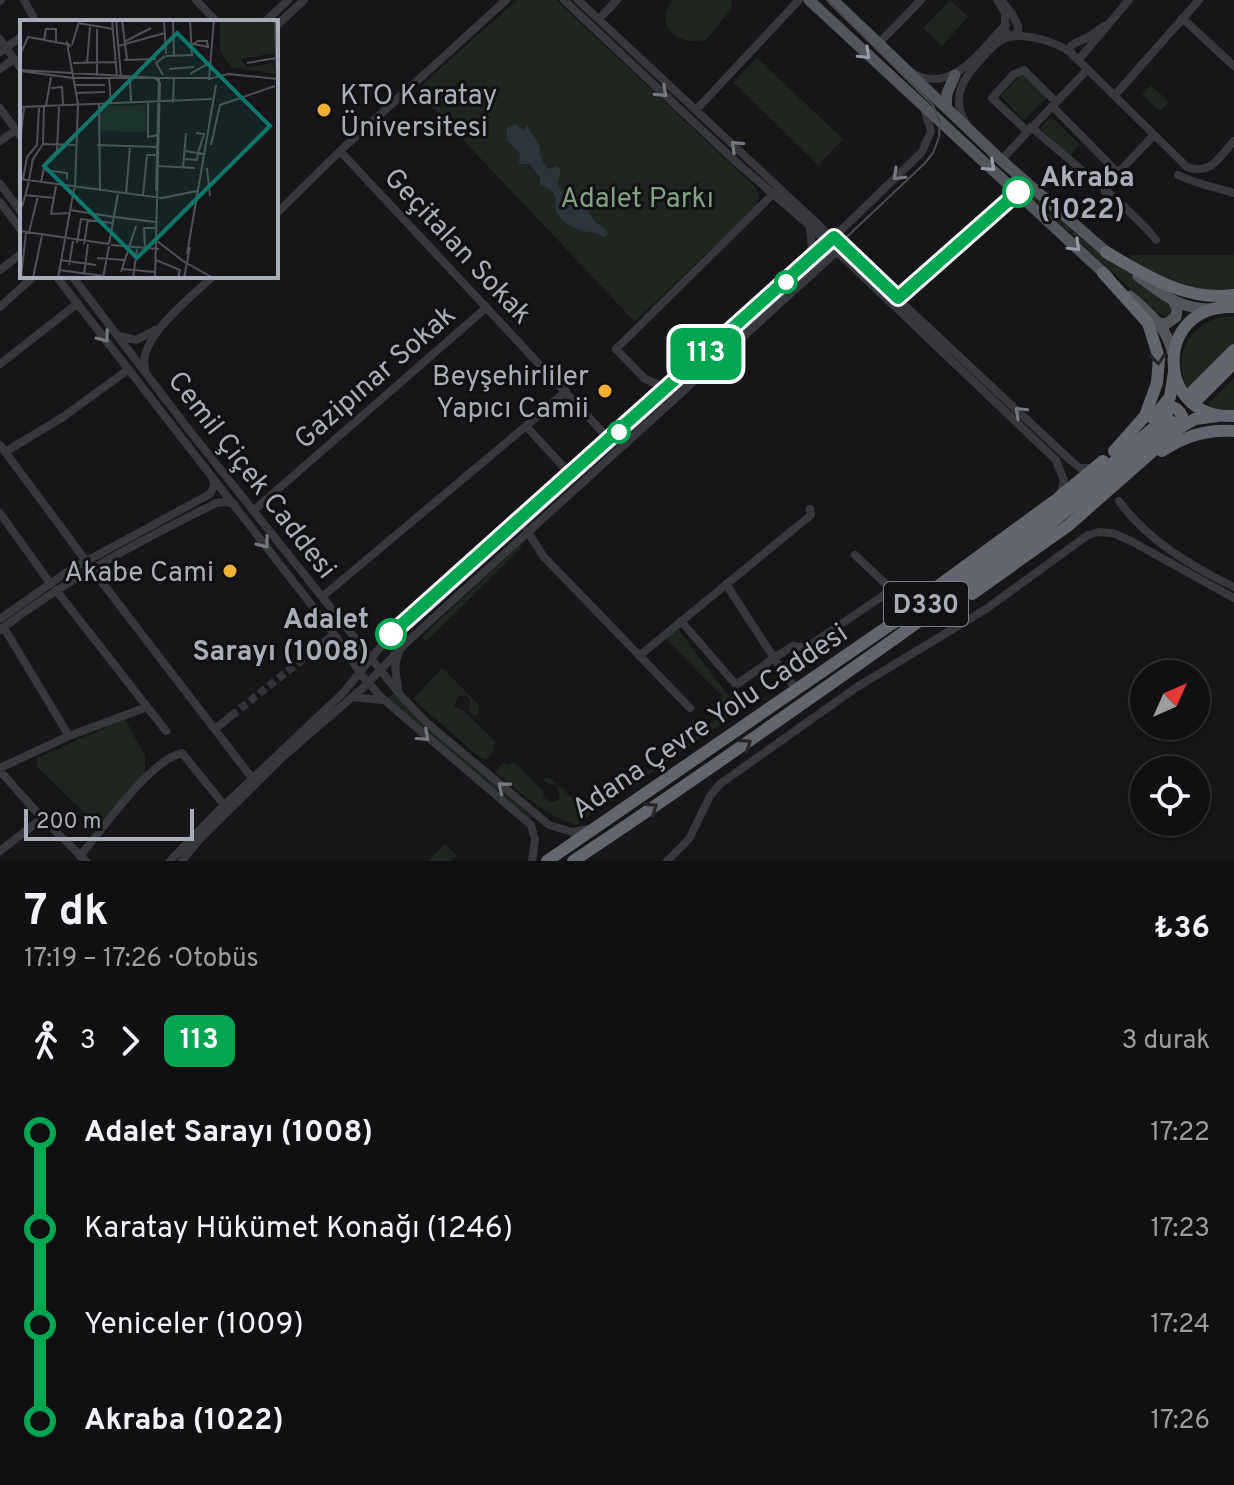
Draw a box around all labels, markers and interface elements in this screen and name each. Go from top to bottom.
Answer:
inset map [20,20,278,278]
one-way arrow [856,45,870,59]
place label: KTO Karatay Üniversitesi [340,79,497,147]
one-way arrow [653,82,667,97]
marker: KTO Karatay Üniversitesi [315,101,333,119]
one-way arrow [731,141,745,156]
one-way arrow [980,157,995,171]
street label: Geçitalan Sokak [375,161,539,333]
place label: Akraba (1022) [1040,161,1135,229]
one-way arrow [893,166,907,180]
marker: Akraba (1022) [1003,177,1033,207]
park label: Adalet Parkı [560,182,714,218]
one-way arrow [1066,237,1080,252]
unlabelled marker [775,271,797,293]
street label: Gazipınar Sokak [288,298,464,458]
one-way arrow [95,328,109,343]
line badge: 113 [660,328,752,380]
text: 113 [686,336,726,372]
one-way arrow [1149,353,1166,366]
place label: Beyşehirliler Yapıcı Camii [432,360,589,428]
street label: Cemil Çiçek Caddesi [158,365,343,587]
marker: Beyşehirliler Yapıcı Camii [596,382,614,400]
one-way arrow [1015,407,1029,422]
unlabelled marker [608,421,630,443]
one-way arrow [254,534,268,549]
place label: Akabe Cami [64,556,214,592]
marker: Akabe Cami [221,562,239,580]
road number: D330 [884,582,968,626]
place label: Adalet Sarayı (1008) [192,603,369,671]
street label: Adana Çevre Yolu Caddesi [566,617,856,828]
marker: Adalet Sarayı (1008) [376,619,406,649]
north arrow [1130,660,1210,740]
map controls [1130,660,1210,836]
one-way arrow [415,727,430,741]
one-way arrow [737,739,751,753]
button: locate [1130,756,1210,836]
one-way arrow [498,782,512,797]
one-way arrow [643,803,658,818]
scale bar [24,805,194,841]
text: 200 m [36,809,101,836]
text: 7 dk [24,885,109,941]
text: ₺36 [1154,911,1210,948]
text: 17:19 – 17:26 · Otobüs [24,943,259,976]
icon: walk [24,1019,68,1063]
icon: forward [108,1019,152,1063]
text: 113 [180,1023,219,1059]
text: 3 [80,1025,96,1058]
text: 3 durak [1122,1025,1210,1058]
text: Adalet Sarayı (1008) [84,1115,373,1152]
text: 17:22 [1150,1117,1210,1150]
text: Karatay Hükümet Konağı (1246) [84,1211,513,1248]
text: 17:23 [1150,1213,1210,1246]
text: Yeniceler (1009) [84,1307,304,1344]
text: 17:24 [1150,1309,1210,1342]
text: Akraba (1022) [84,1403,284,1440]
text: 17:26 [1151,1405,1210,1438]

